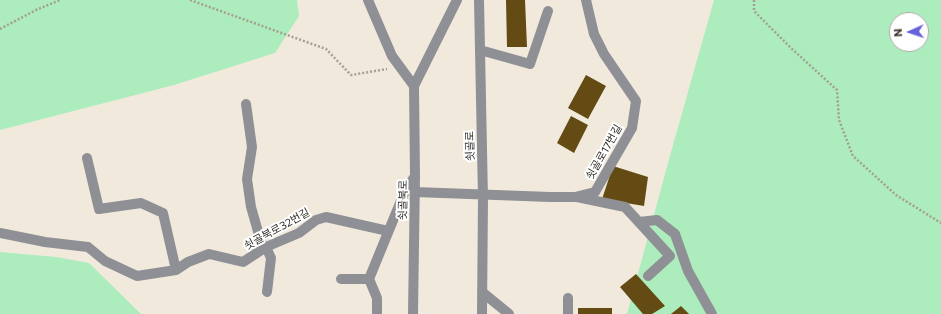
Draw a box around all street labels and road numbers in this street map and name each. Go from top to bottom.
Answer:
street label: 쇳골로17번길 [583,122,625,182]
street label: 쇳골로 [463,131,477,161]
street label: 쇳골북로 [396,180,410,220]
street label: 쇳골북로32번길 [242,206,312,252]

